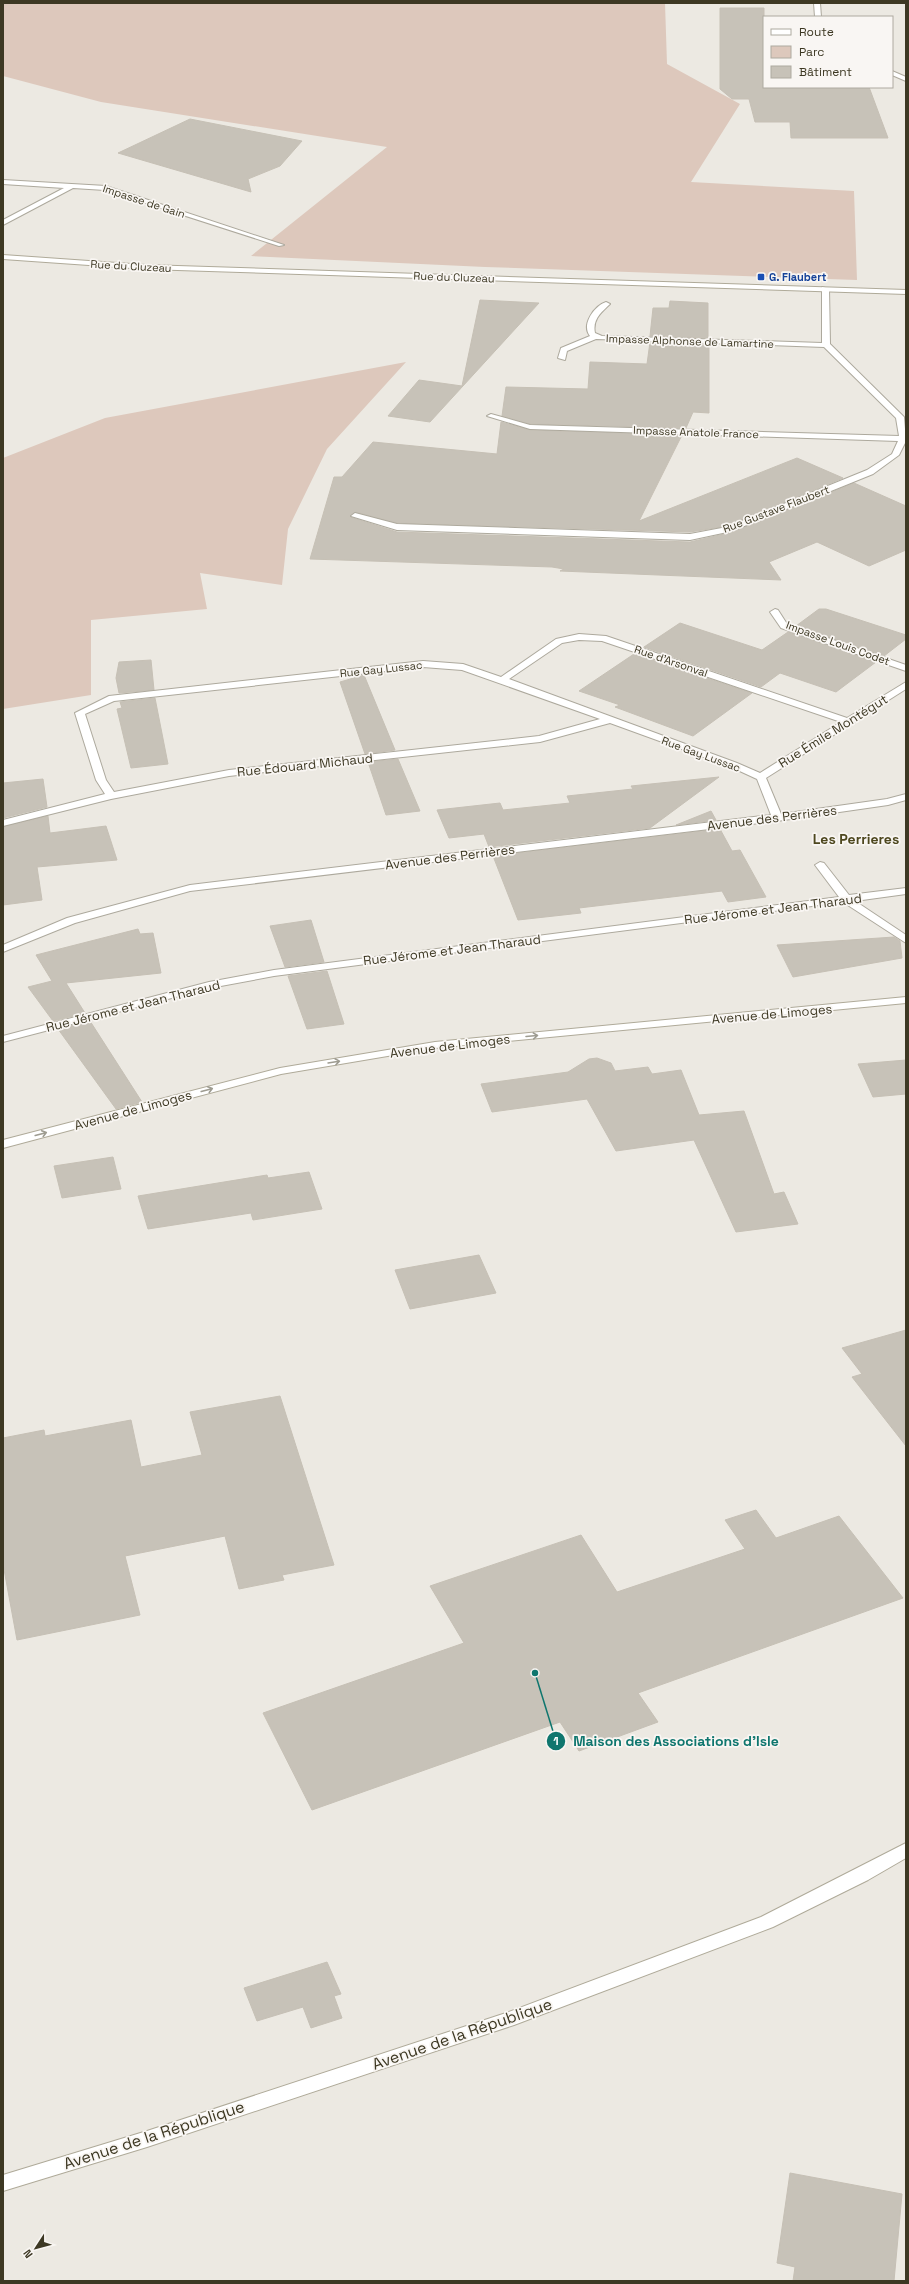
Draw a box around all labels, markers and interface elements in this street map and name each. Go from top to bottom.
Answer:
legend [763,16,893,88]
text: Route [799,24,834,40]
text: Parc [799,44,824,60]
text: Bâtiment [799,64,852,80]
street label: Impasse de Gain [101,181,187,221]
street label: Rue du Cluzeau [90,257,172,275]
street label: Rue du Cluzeau [413,269,495,285]
place label: G. Flaubert [769,270,827,284]
marker: G. Flaubert [756,272,766,282]
street label: Impasse Alphonse de Lamartine [606,331,774,351]
street label: Impasse Anatole France [633,423,759,441]
street label: Rue Gustave Flaubert [721,482,831,536]
street label: Impasse Louis Codet [784,618,892,668]
street label: Rue d'Arsonval [632,642,710,680]
street label: Rue Gay Lussac [339,658,423,680]
street label: Rue Émile Montégut [775,690,891,772]
street label: Rue Gay Lussac [660,733,742,775]
street label: Rue Édouard Michaud [236,749,374,781]
street label: Avenue des Perrières [706,802,838,834]
district label: Les Perrieres [813,830,899,848]
street label: Avenue des Perrières [384,841,516,873]
street label: Rue Jérome et Jean Tharaud [683,890,863,928]
street label: Rue Jérome et Jean Tharaud [362,931,542,969]
street label: Rue Jérome et Jean Tharaud [44,976,222,1036]
street label: Avenue de Limoges [711,1000,833,1028]
street label: Avenue de Limoges [389,1030,511,1062]
one-way arrow [525,1033,538,1040]
one-way arrow [327,1058,340,1066]
street label: Avenue de Limoges [72,1086,194,1134]
one-way arrow [200,1086,213,1094]
one-way arrow [34,1130,47,1138]
callout: Maison des Associations d'Isle [546,1728,787,1754]
text: Maison des Associations d'Isle [573,1732,779,1750]
text: 1 [553,1733,559,1749]
street label: Avenue de la République [369,1993,555,2075]
street label: Avenue de la République [61,2096,247,2174]
north arrow [16,2228,56,2268]
text: N [20,2247,36,2261]

